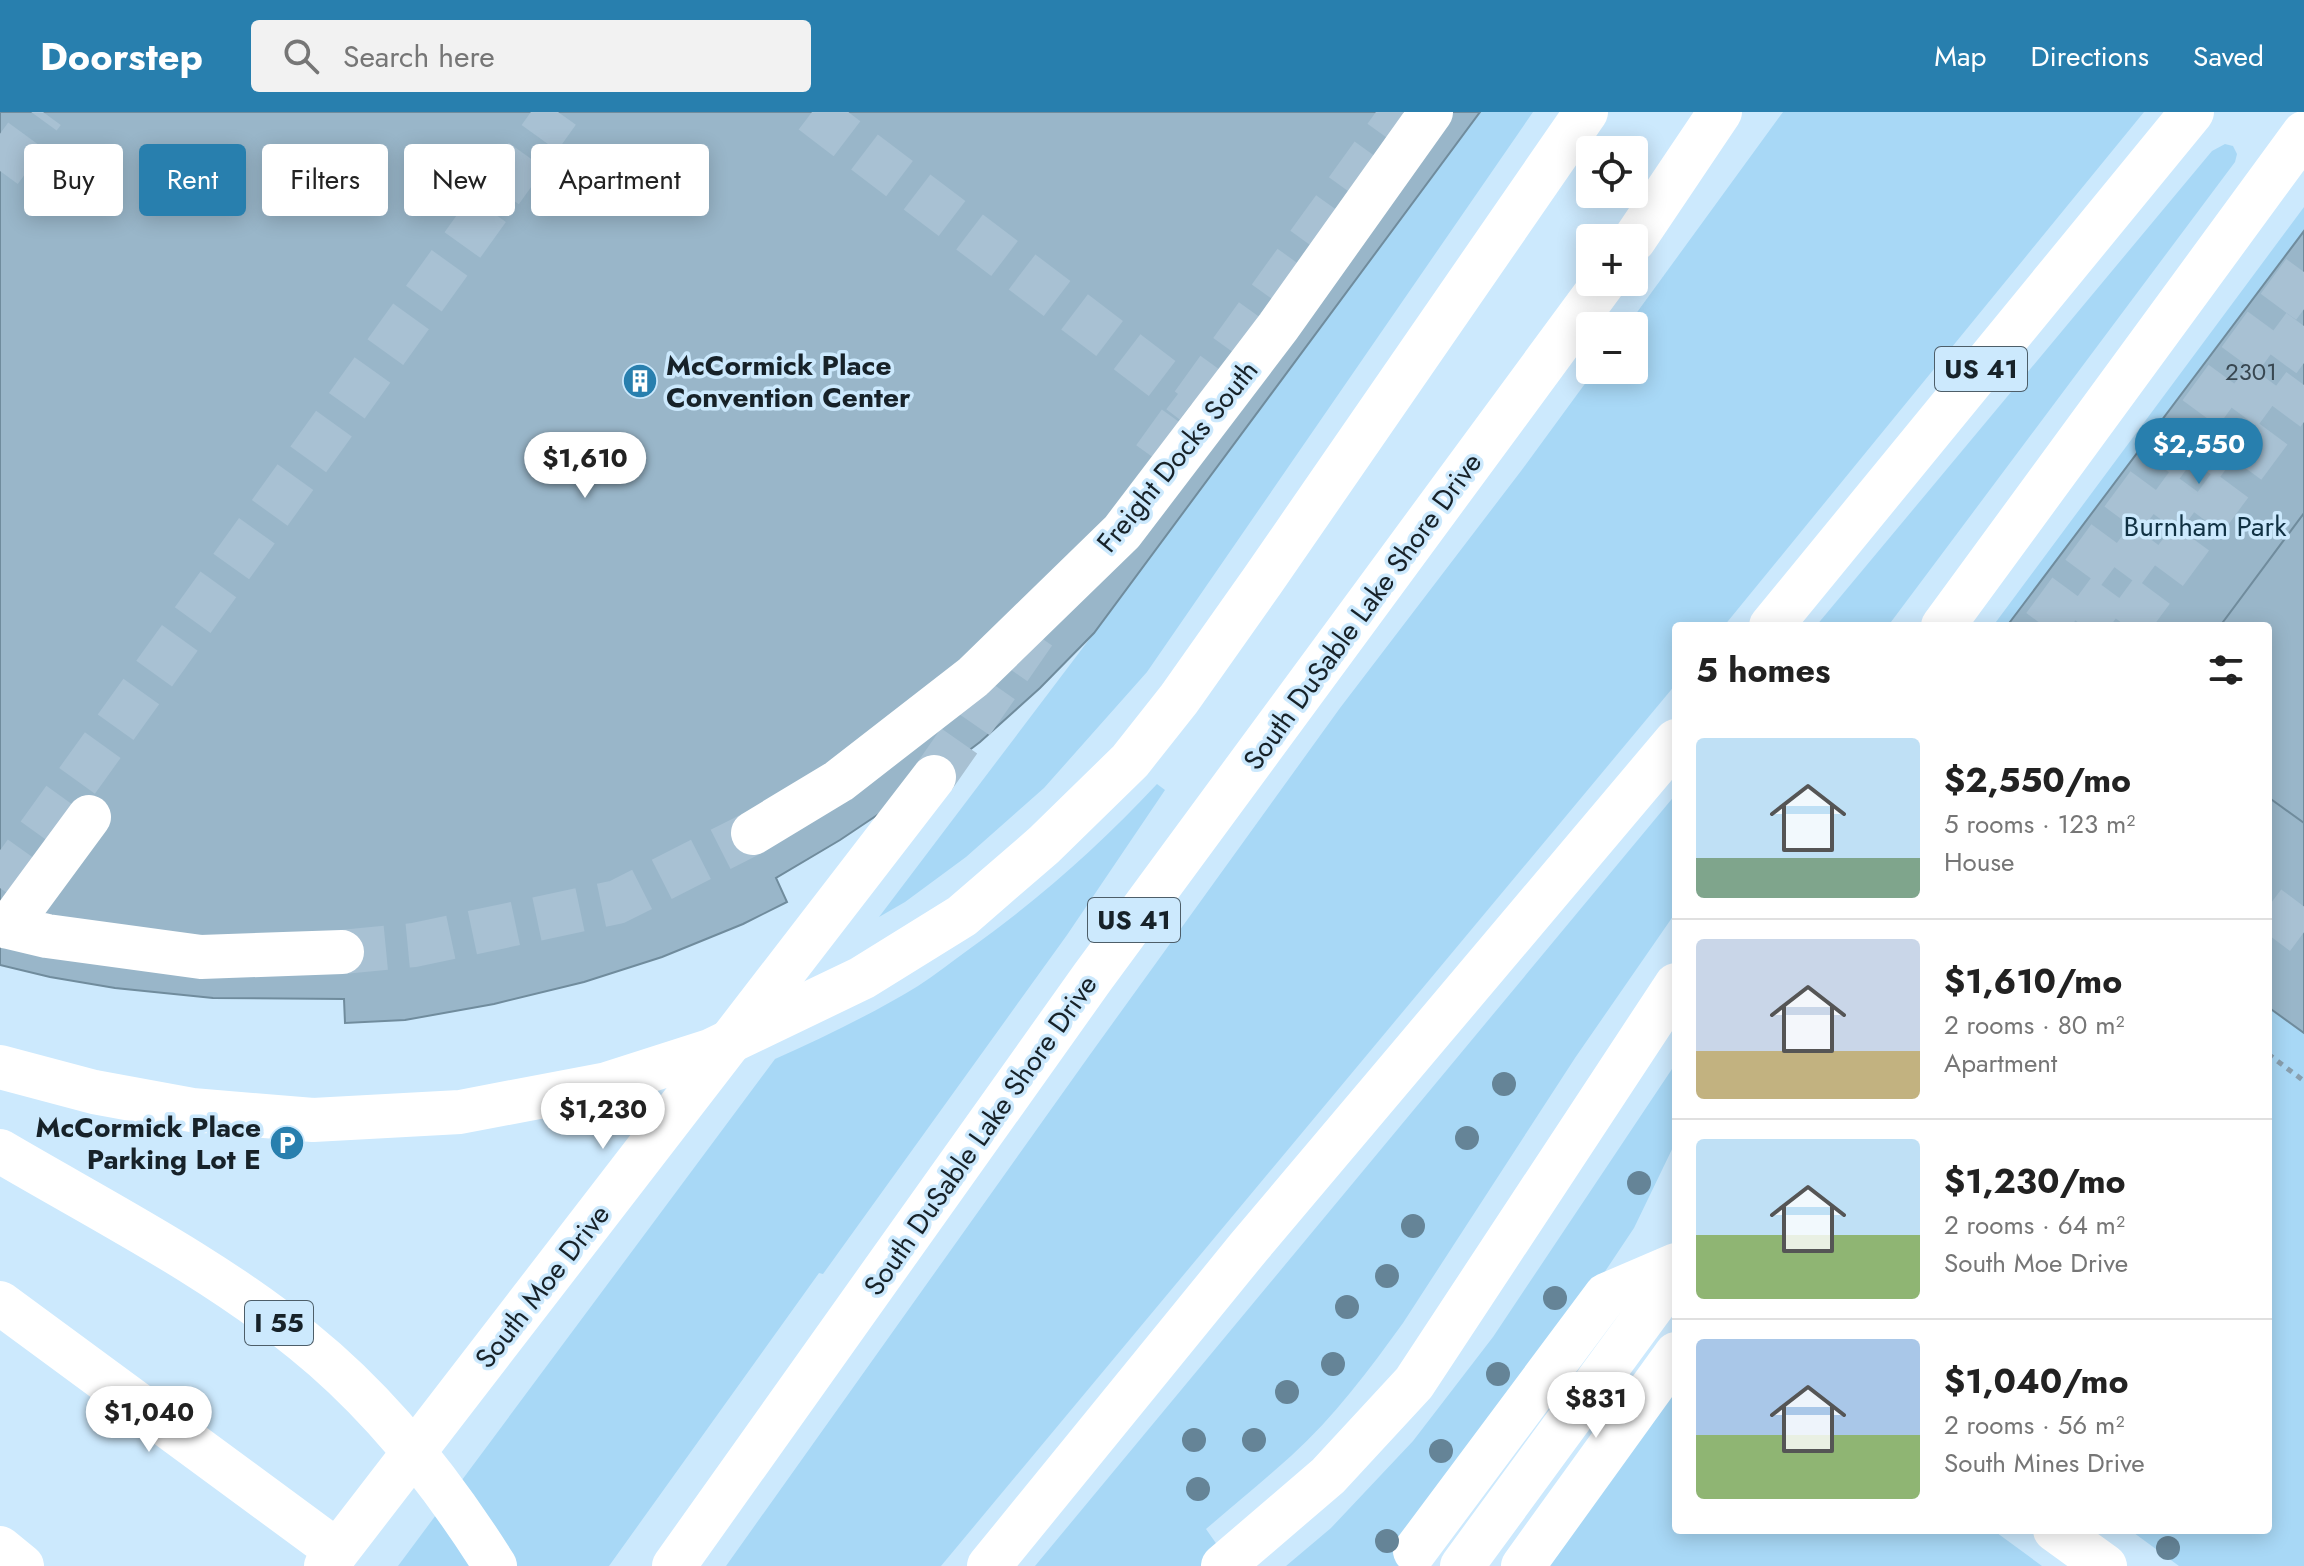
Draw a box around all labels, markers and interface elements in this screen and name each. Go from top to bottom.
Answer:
search box [251,20,811,92]
text: Doorstep [40,29,203,84]
icon: search [279,34,323,78]
text: Search here [343,35,495,78]
text: Map [1934,36,1986,77]
text: Directions [2030,36,2149,77]
text: Saved [2193,36,2264,77]
map controls [1576,136,1648,384]
button: locate [1576,136,1648,208]
chip: Buy [24,144,123,216]
chip: Rent [139,144,246,216]
chip: Filters [262,144,388,216]
chip: New [404,144,515,216]
chip: Apartment [531,144,709,216]
button: + [1576,224,1648,296]
button: − [1576,312,1648,384]
place label: McCormick Place Convention Center [666,345,911,418]
road number: US 41 [1935,347,2027,391]
street label: Freight Docks South [1087,351,1268,561]
house number: 2301 [2225,354,2277,389]
building icon: McCormick Place Convention Center [621,362,659,400]
pin: $2,550 [2134,418,2264,486]
text: $2,550 [2153,425,2245,463]
pin: $1,610 [520,432,650,500]
text: $1,610 [542,439,628,477]
street label: South DuSable Lake Shore Drive [1233,444,1492,778]
park label: Burnham Park [2124,506,2287,547]
text: 5 homes [1696,646,1830,695]
icon: filters [2204,648,2248,692]
text: $2,550/mo [1944,756,2131,805]
icon: home [1760,770,1856,866]
text: 5 rooms · 123 m² [1944,805,2135,843]
text: House [1944,843,2014,881]
road number: US 41 [1088,898,1180,942]
text: $1,610/mo [1944,957,2122,1006]
street label: South DuSable Lake Shore Drive [854,967,1107,1304]
icon: home [1760,971,1856,1067]
text: 2 rooms · 80 m² [1944,1006,2125,1044]
text: Apartment [1944,1044,2057,1082]
pin: $1,230 [538,1083,668,1151]
text: $1,230 [559,1090,647,1128]
place label: McCormick Place Parking Lot E [36,1107,261,1180]
parking icon: McCormick Place Parking Lot E [268,1124,306,1162]
text: $1,230/mo [1944,1157,2126,1206]
icon: home [1760,1171,1856,1267]
street label: South Moe Drive [465,1196,620,1377]
text: 2 rooms · 64 m² [1944,1206,2125,1244]
text: South Moe Drive [1944,1244,2128,1282]
road number: I 55 [245,1301,313,1345]
text: $1,040/mo [1944,1357,2128,1406]
icon: home [1760,1371,1856,1467]
pin: $831 [1549,1372,1643,1440]
text: $831 [1565,1379,1627,1417]
pin: $1,040 [84,1386,214,1454]
text: $1,040 [104,1393,194,1431]
text: 2 rooms · 56 m² [1944,1406,2124,1444]
text: South Mines Drive [1944,1444,2145,1482]

